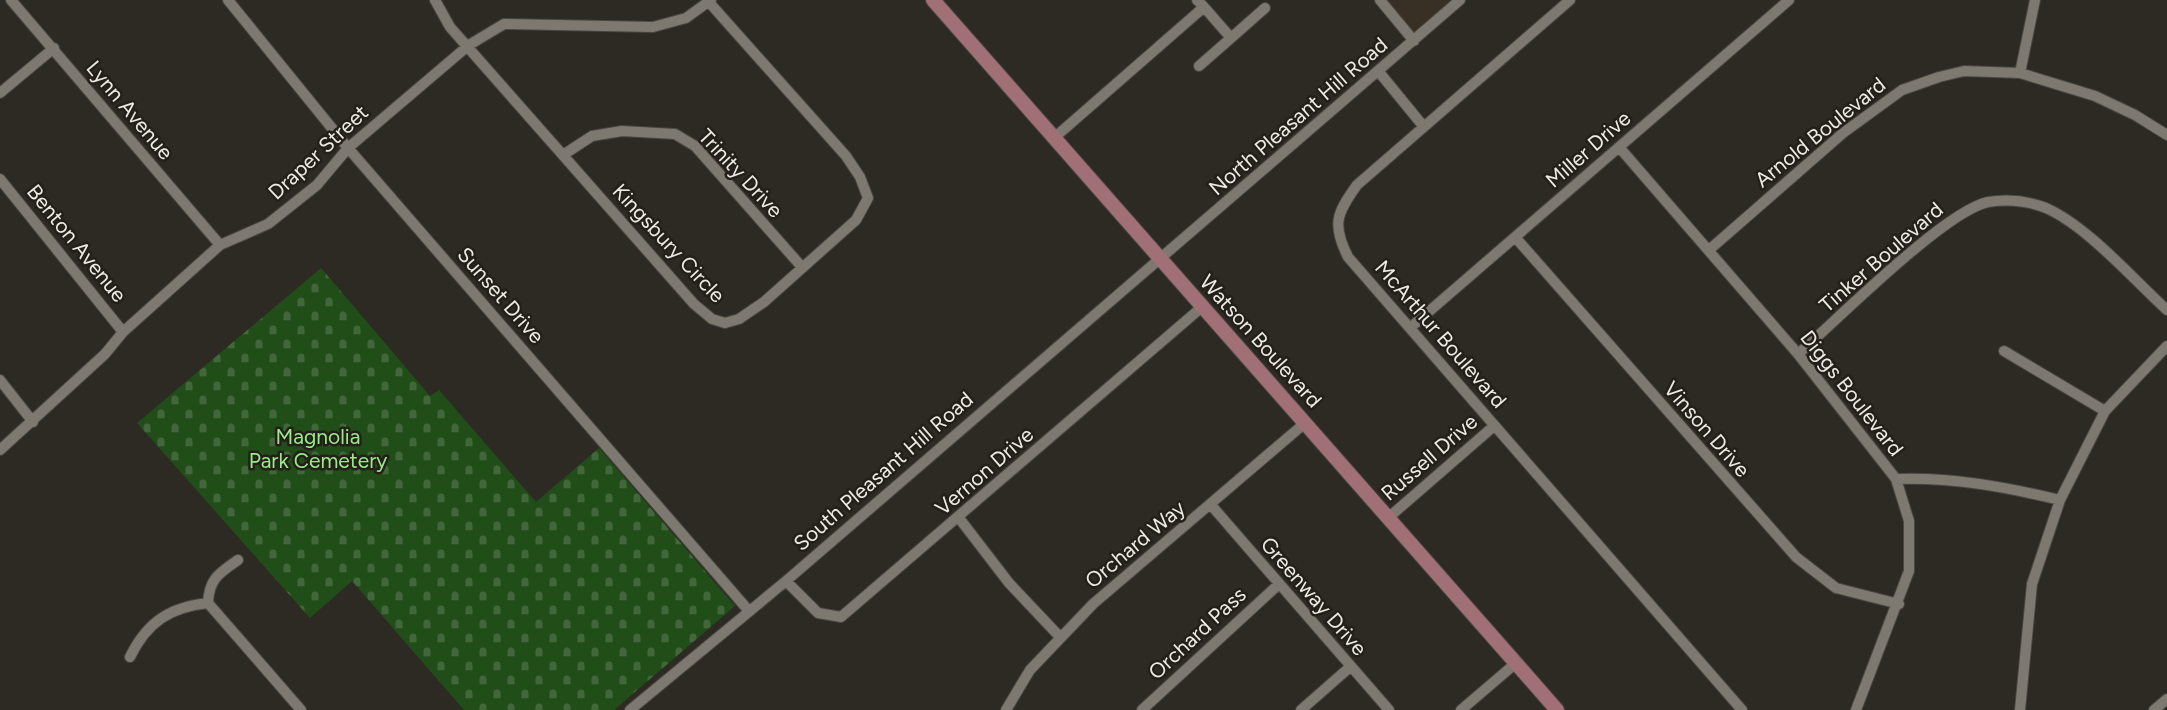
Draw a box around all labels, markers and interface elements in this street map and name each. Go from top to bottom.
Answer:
street label: North Pleasant Hill Road [1204,32,1392,200]
street label: Lynn Avenue [81,55,179,165]
street label: Arnold Boulevard [1750,72,1890,192]
street label: Draper Street [263,99,373,205]
street label: Miller Drive [1540,105,1636,193]
street label: Trinity Drive [694,124,788,222]
street label: Kingsbury Circle [608,178,730,308]
street label: Benton Avenue [22,179,132,307]
street label: Tinker Boulevard [1814,197,1948,317]
street label: Sunset Drive [452,242,550,348]
street label: McArthur Boulevard [1370,255,1512,413]
street label: Watson Boulevard [1195,269,1327,413]
street label: Diggs Boulevard [1795,325,1909,461]
street label: Vinson Drive [1659,376,1755,482]
street label: South Pleasant Hill Road [788,386,978,556]
street label: Russell Drive [1376,409,1482,505]
street label: Vernon Drive [930,422,1038,520]
park label: Magnolia Park Cemetery [249,424,387,473]
street label: Orchard Way [1080,495,1190,593]
street label: Greenway Drive [1256,532,1372,660]
street label: Orchard Pass [1143,582,1251,684]

